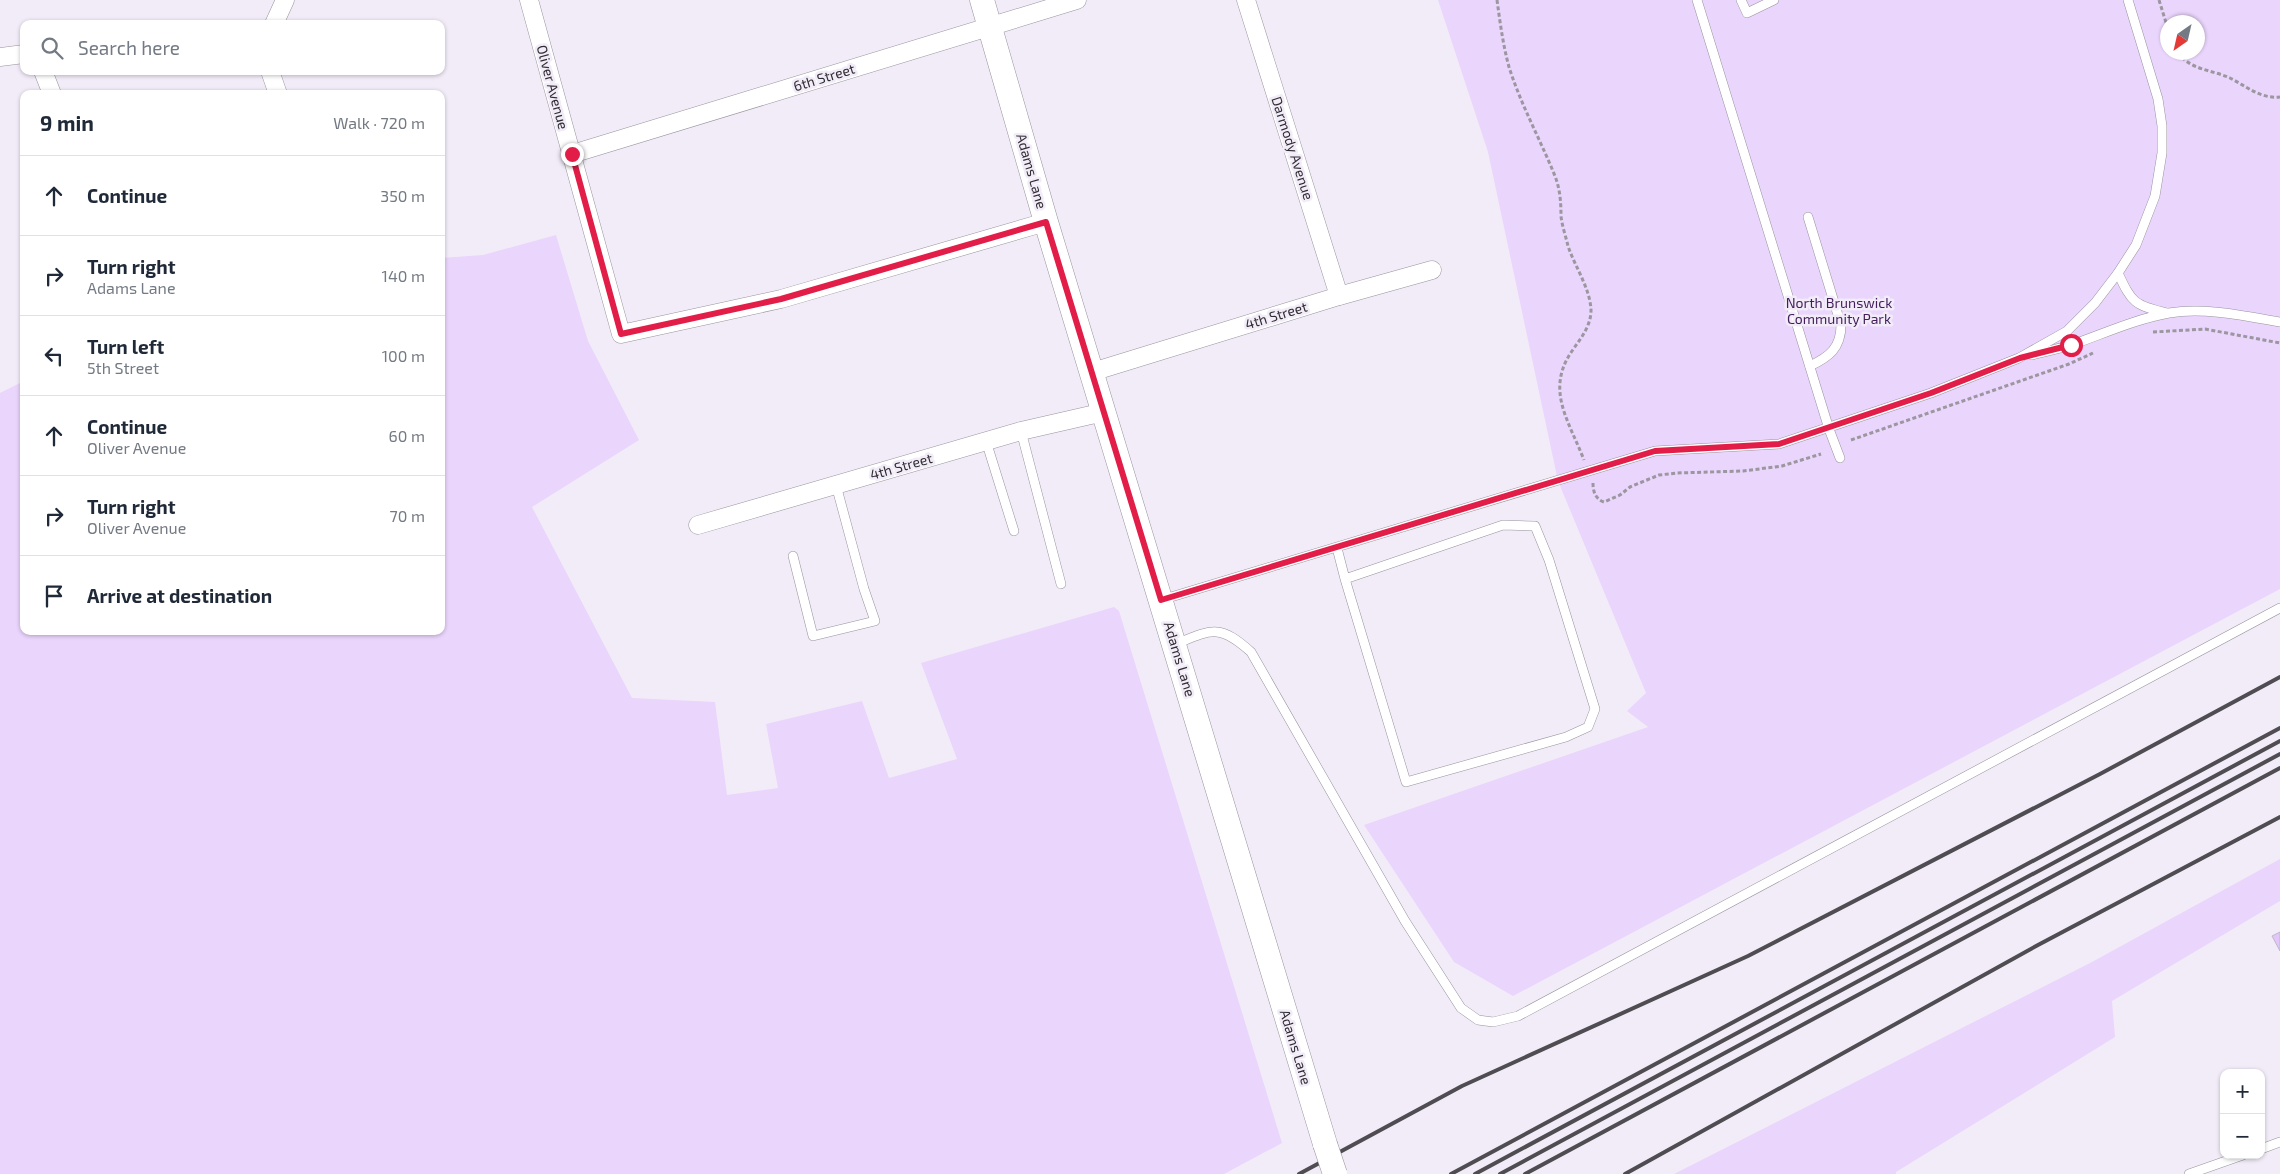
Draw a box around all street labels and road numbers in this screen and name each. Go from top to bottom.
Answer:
street label: Oliver Avenue [534,43,572,131]
street label: 6th Street [791,60,857,94]
street label: Darmody Avenue [1268,94,1318,202]
street label: Adams Lane [1013,131,1051,211]
street label: 4th Street [1243,297,1309,333]
street label: 4th Street [868,449,934,483]
street label: Adams Lane [1161,619,1199,699]
street label: Adams Lane [1277,1007,1315,1087]

